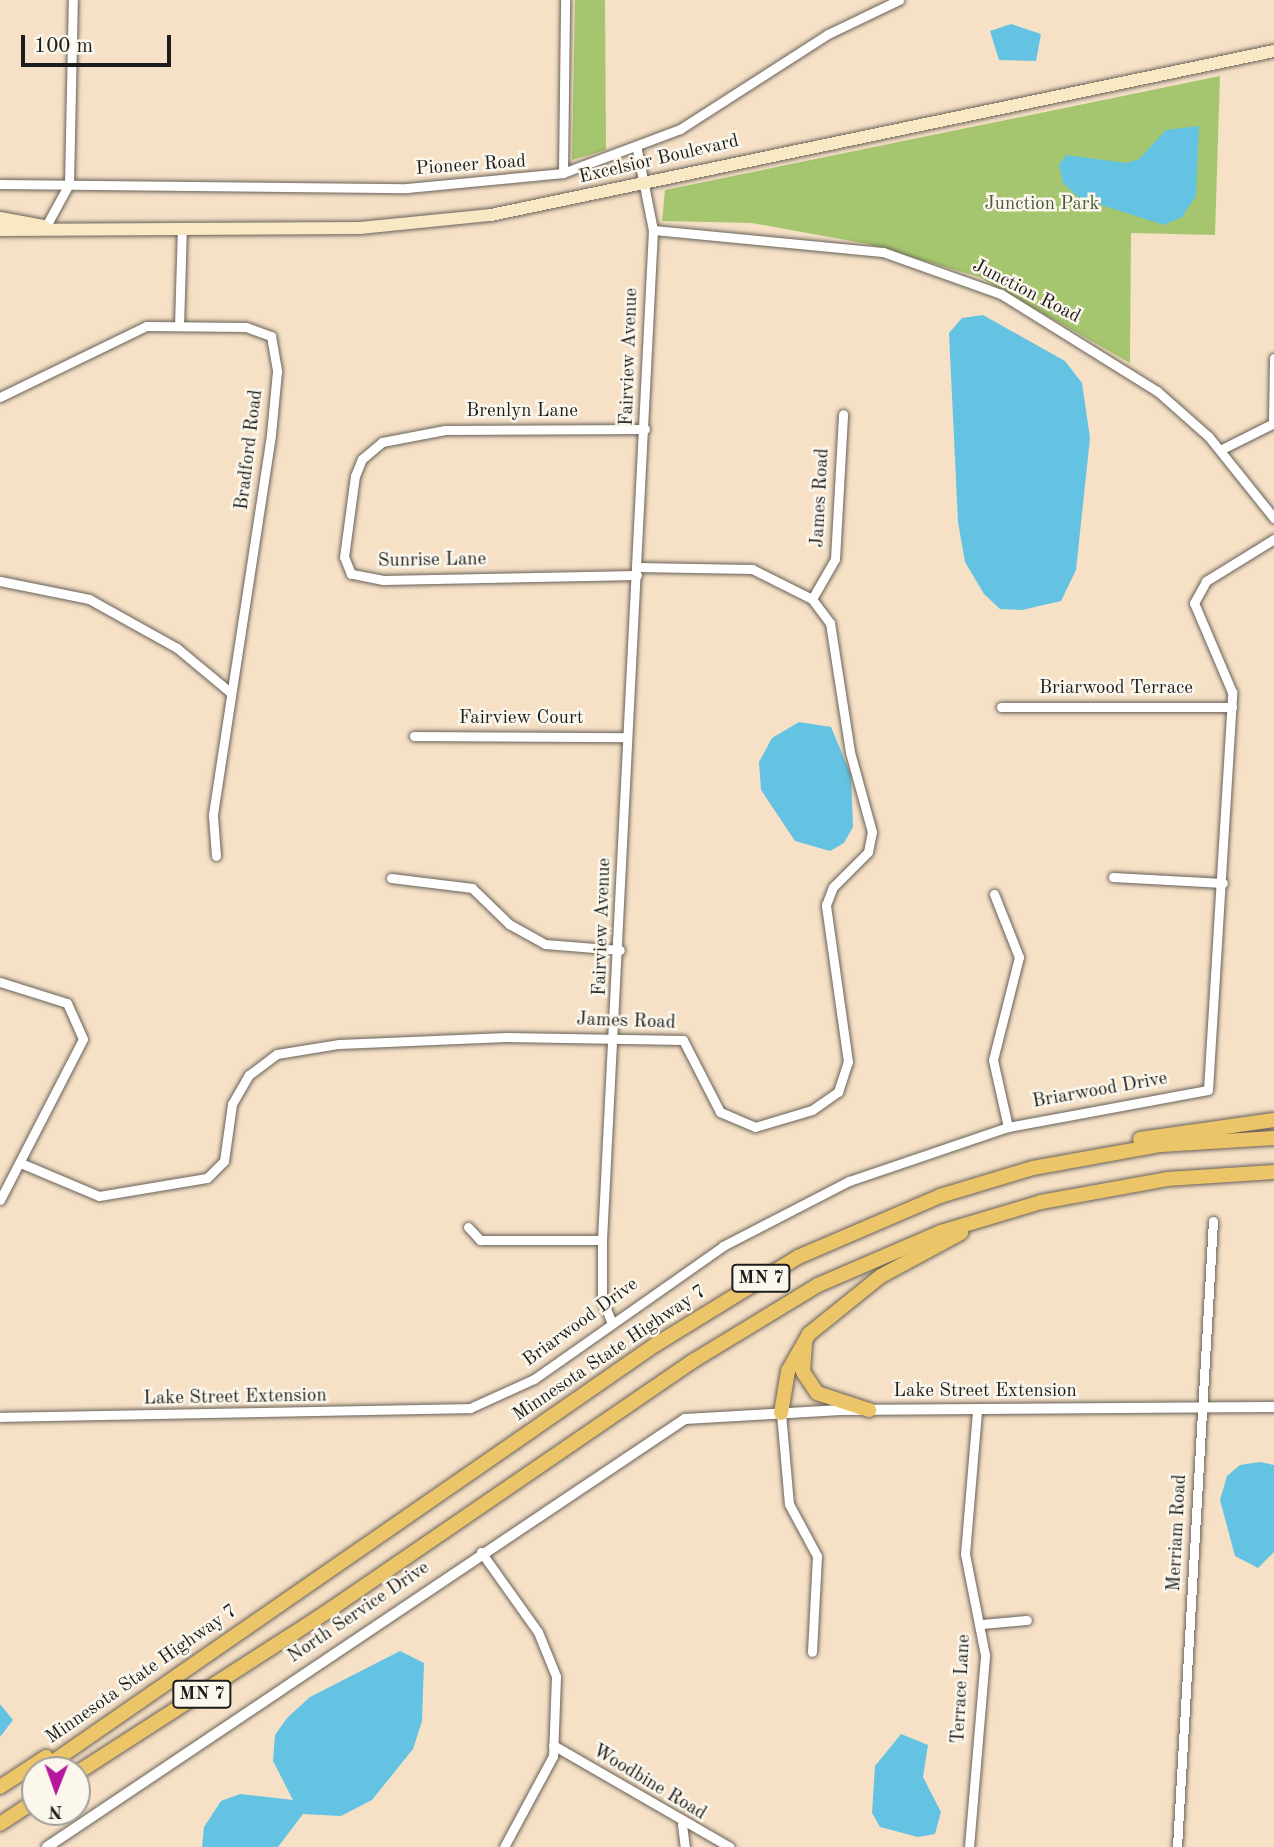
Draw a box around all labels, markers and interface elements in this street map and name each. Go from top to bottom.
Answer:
scale bar [24,21,175,65]
text: 100 m [34,36,93,57]
street label: Excelsior Boulevard [577,130,741,190]
street label: Pioneer Road [415,151,527,181]
park label: Junction Park [985,194,1099,216]
street label: Junction Road [968,255,1084,329]
street label: Fairview Avenue [616,288,644,426]
street label: Bradford Road [231,388,269,512]
street label: Brenlyn Lane [466,401,578,423]
street label: James Road [807,448,835,548]
street label: Sunrise Lane [378,549,486,573]
street label: Briarwood Terrace [1039,678,1193,700]
street label: Fairview Court [459,708,583,730]
street label: Fairview Avenue [589,858,617,996]
street label: James Road [576,1009,676,1035]
street label: Briarwood Drive [1031,1068,1169,1114]
road number: MN 7 [731,1264,791,1293]
street label: Briarwood Drive [519,1274,643,1372]
street label: Minnesota State Highway 7 [509,1281,711,1427]
street label: Lake Street Extension [893,1381,1077,1403]
street label: Lake Street Extension [143,1385,327,1411]
street label: Merriam Road [1164,1474,1192,1592]
street label: North Service Drive [284,1557,434,1669]
street label: Minnesota State Highway 7 [42,1600,242,1750]
street label: Terrace Lane [948,1634,976,1744]
road number: MN 7 [172,1680,232,1708]
street label: Woodbine Road [588,1740,710,1826]
north arrow [21,1756,91,1826]
text: N [48,1801,63,1820]

